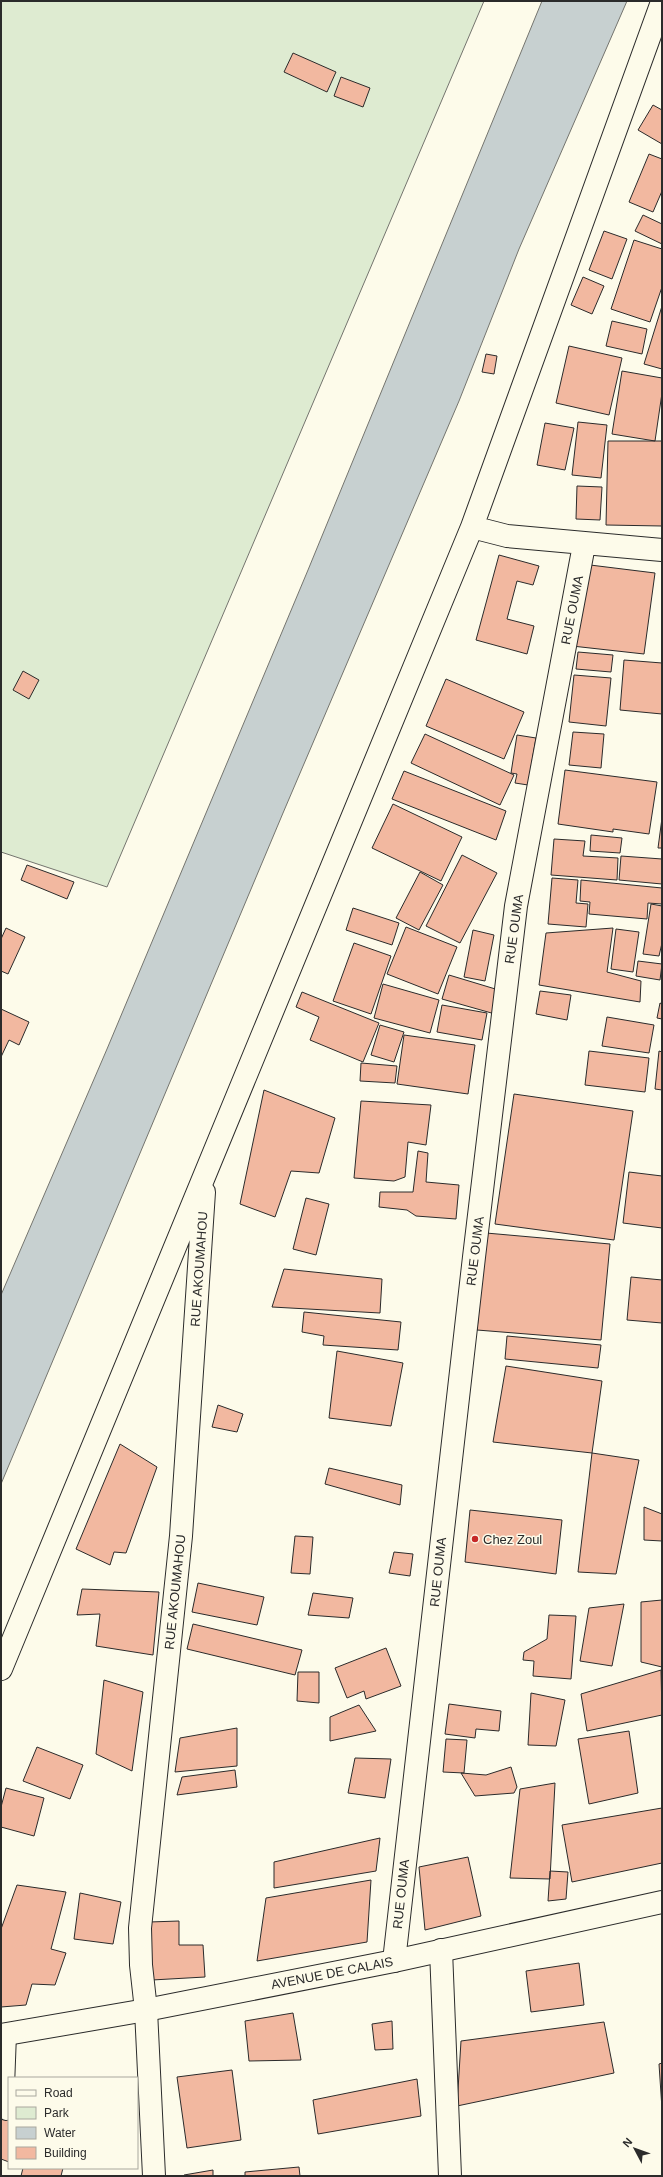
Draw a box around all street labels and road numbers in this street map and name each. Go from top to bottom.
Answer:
street label: RUE OUMA [558,574,586,646]
street label: RUE OUMA [502,893,526,965]
street label: RUE AKOUMAHOU [187,1211,211,1327]
street label: RUE OUMA [463,1215,487,1287]
street label: RUE AKOUMAHOU [162,1534,188,1650]
street label: RUE OUMA [427,1536,449,1608]
street label: RUE OUMA [390,1858,412,1930]
street label: AVENUE DE CALAIS [270,1954,395,1992]

